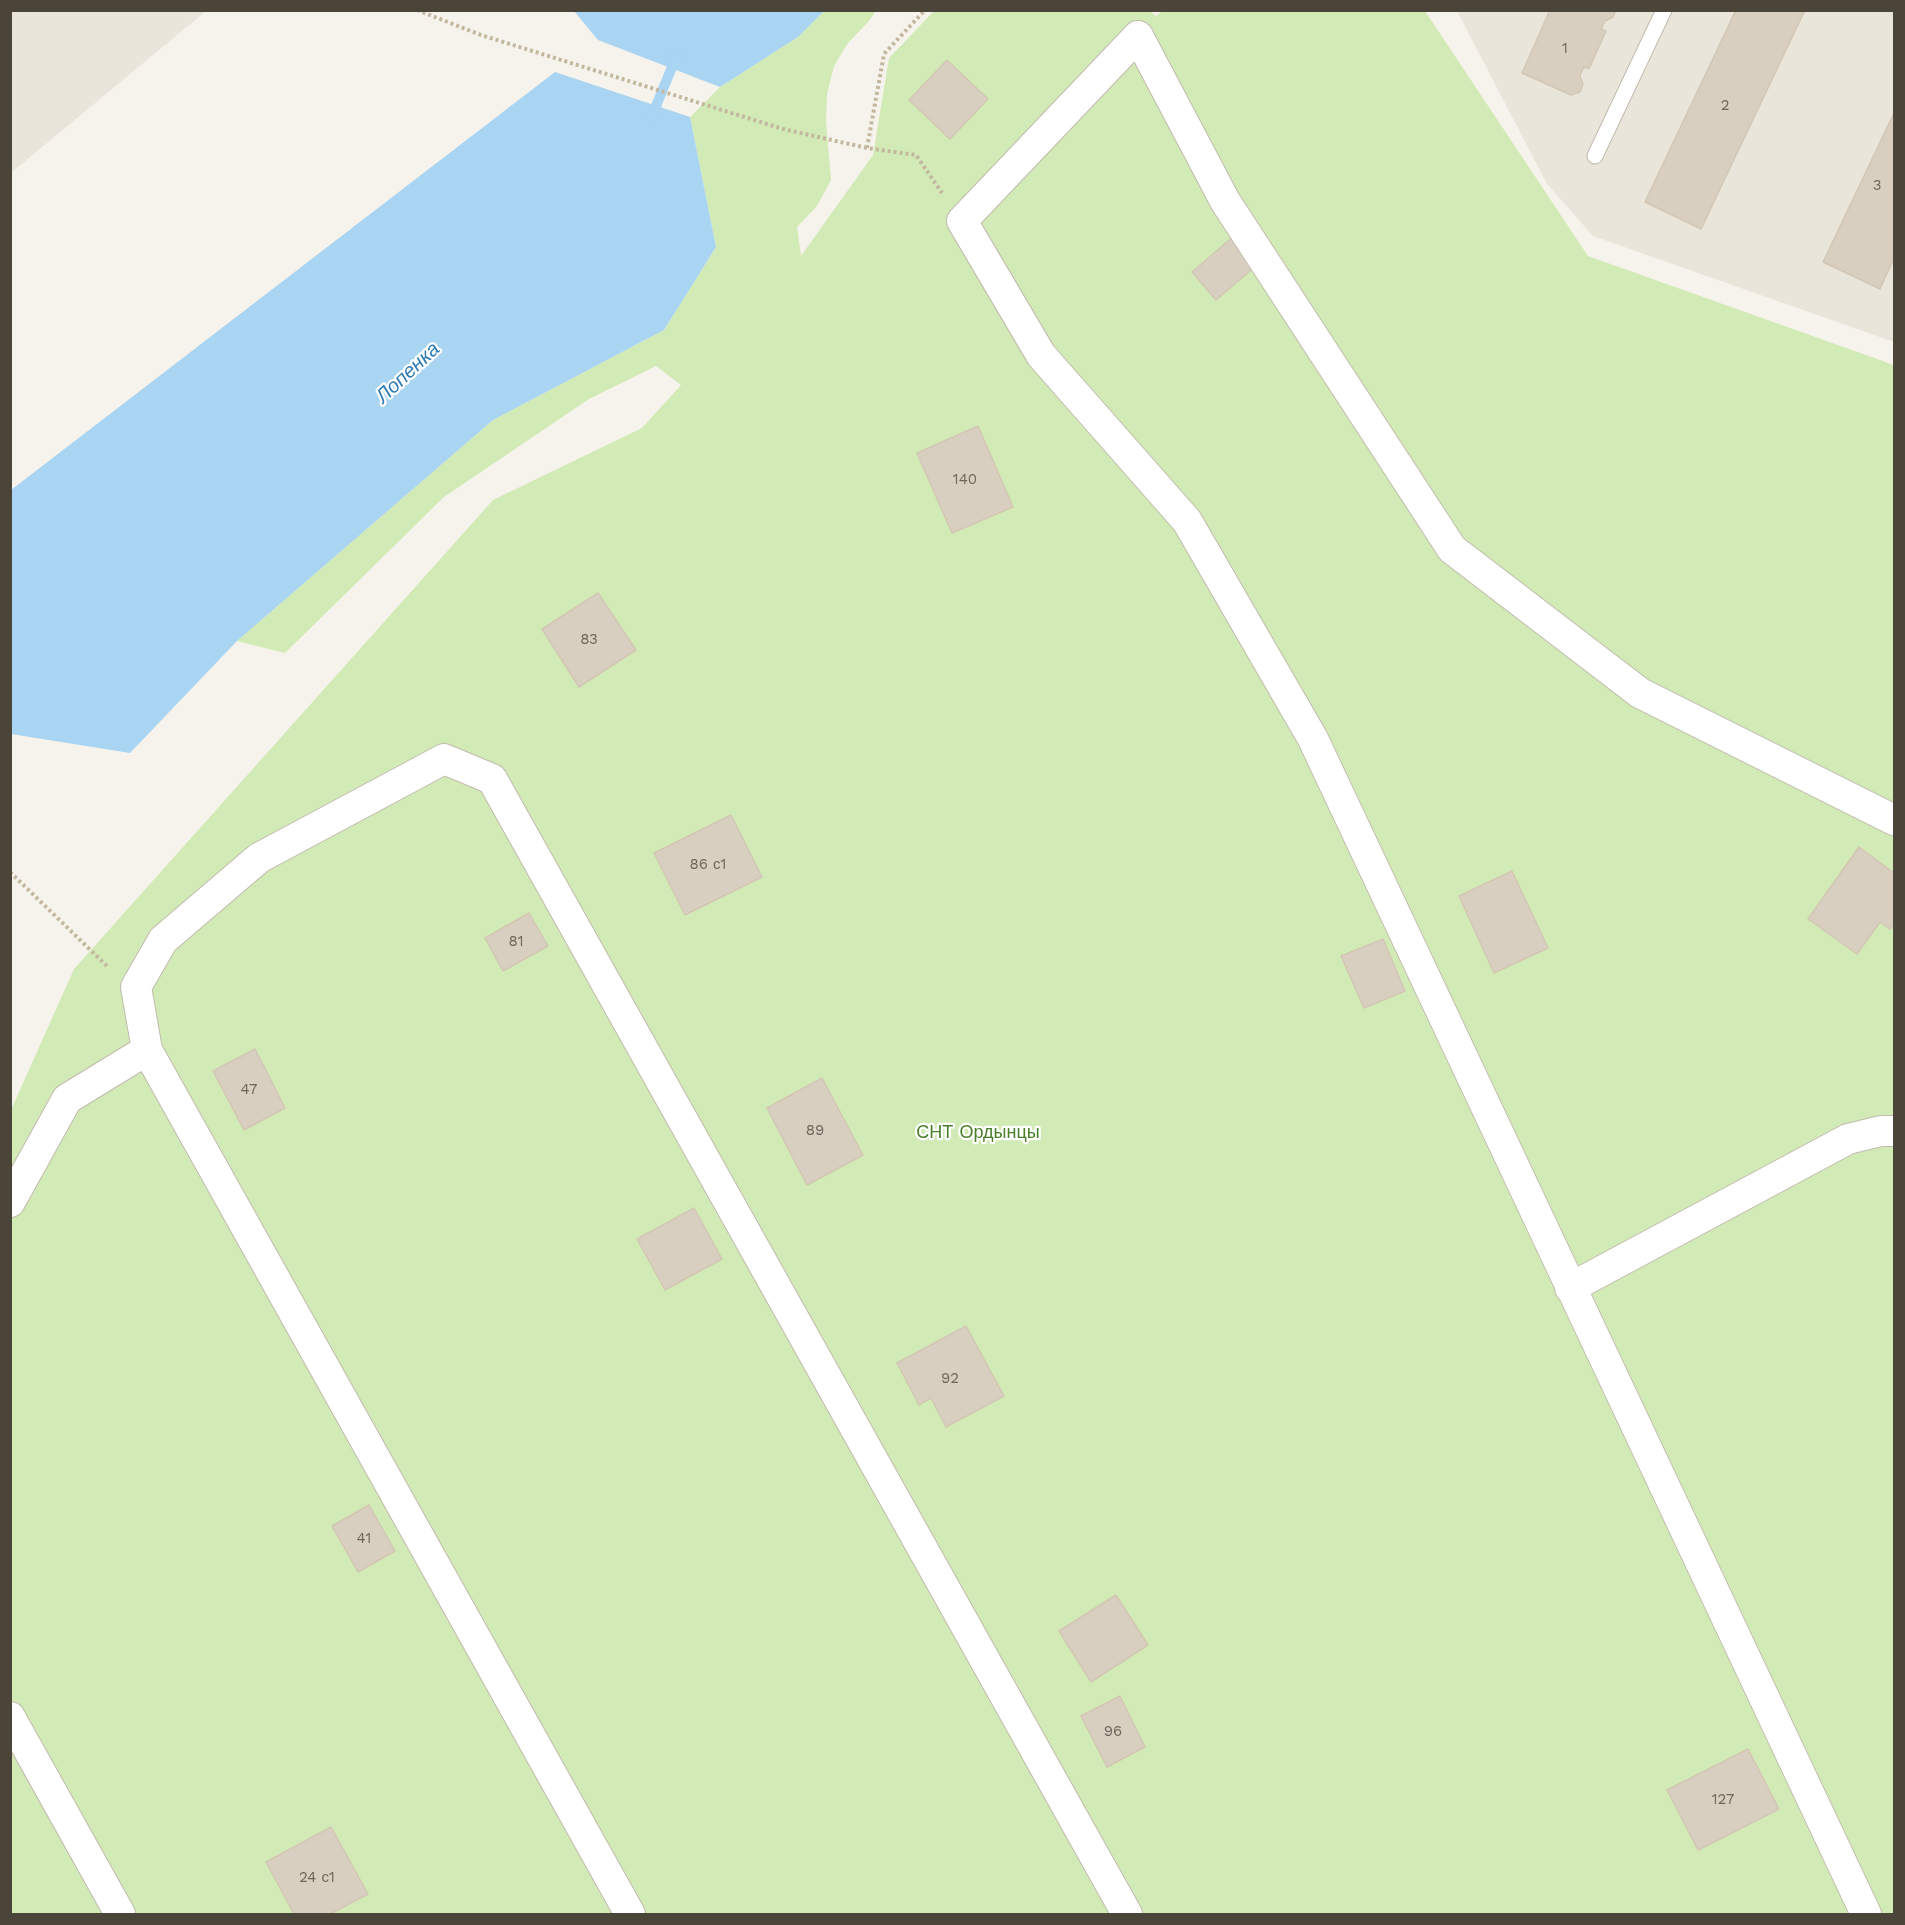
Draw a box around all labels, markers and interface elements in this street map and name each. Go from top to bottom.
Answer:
house number: 1 [1562,40,1568,58]
house number: 2 [1721,97,1729,115]
house number: 3 [1873,177,1881,195]
water label: Лопенка [371,337,445,409]
house number: 140 [953,471,977,489]
house number: 83 [580,631,598,649]
house number: 86 с1 [690,856,726,874]
house number: 81 [508,933,524,951]
house number: 47 [241,1081,257,1099]
house number: 89 [806,1122,824,1140]
park label: СНТ Ордынцы [916,1122,1040,1144]
house number: 92 [941,1370,959,1388]
house number: 41 [357,1530,371,1548]
house number: 96 [1104,1723,1122,1741]
house number: 127 [1712,1791,1734,1809]
house number: 24 с1 [299,1869,335,1887]

